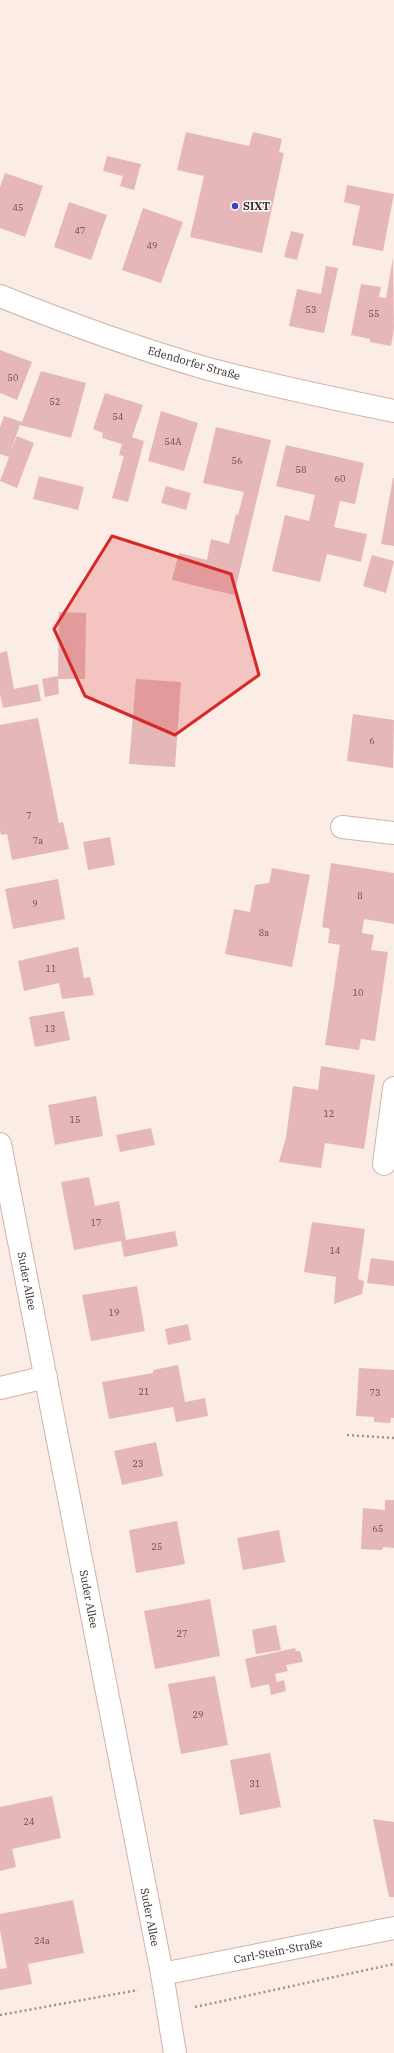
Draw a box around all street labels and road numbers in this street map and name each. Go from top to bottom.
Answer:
street label: Edendorfer Straße [146,343,242,383]
street label: Suder Allee [14,1251,40,1311]
street label: Suder Allee [76,1569,102,1629]
street label: Suder Allee [137,1887,163,1947]
street label: Carl-Stein-Straße [232,1935,324,1966]

